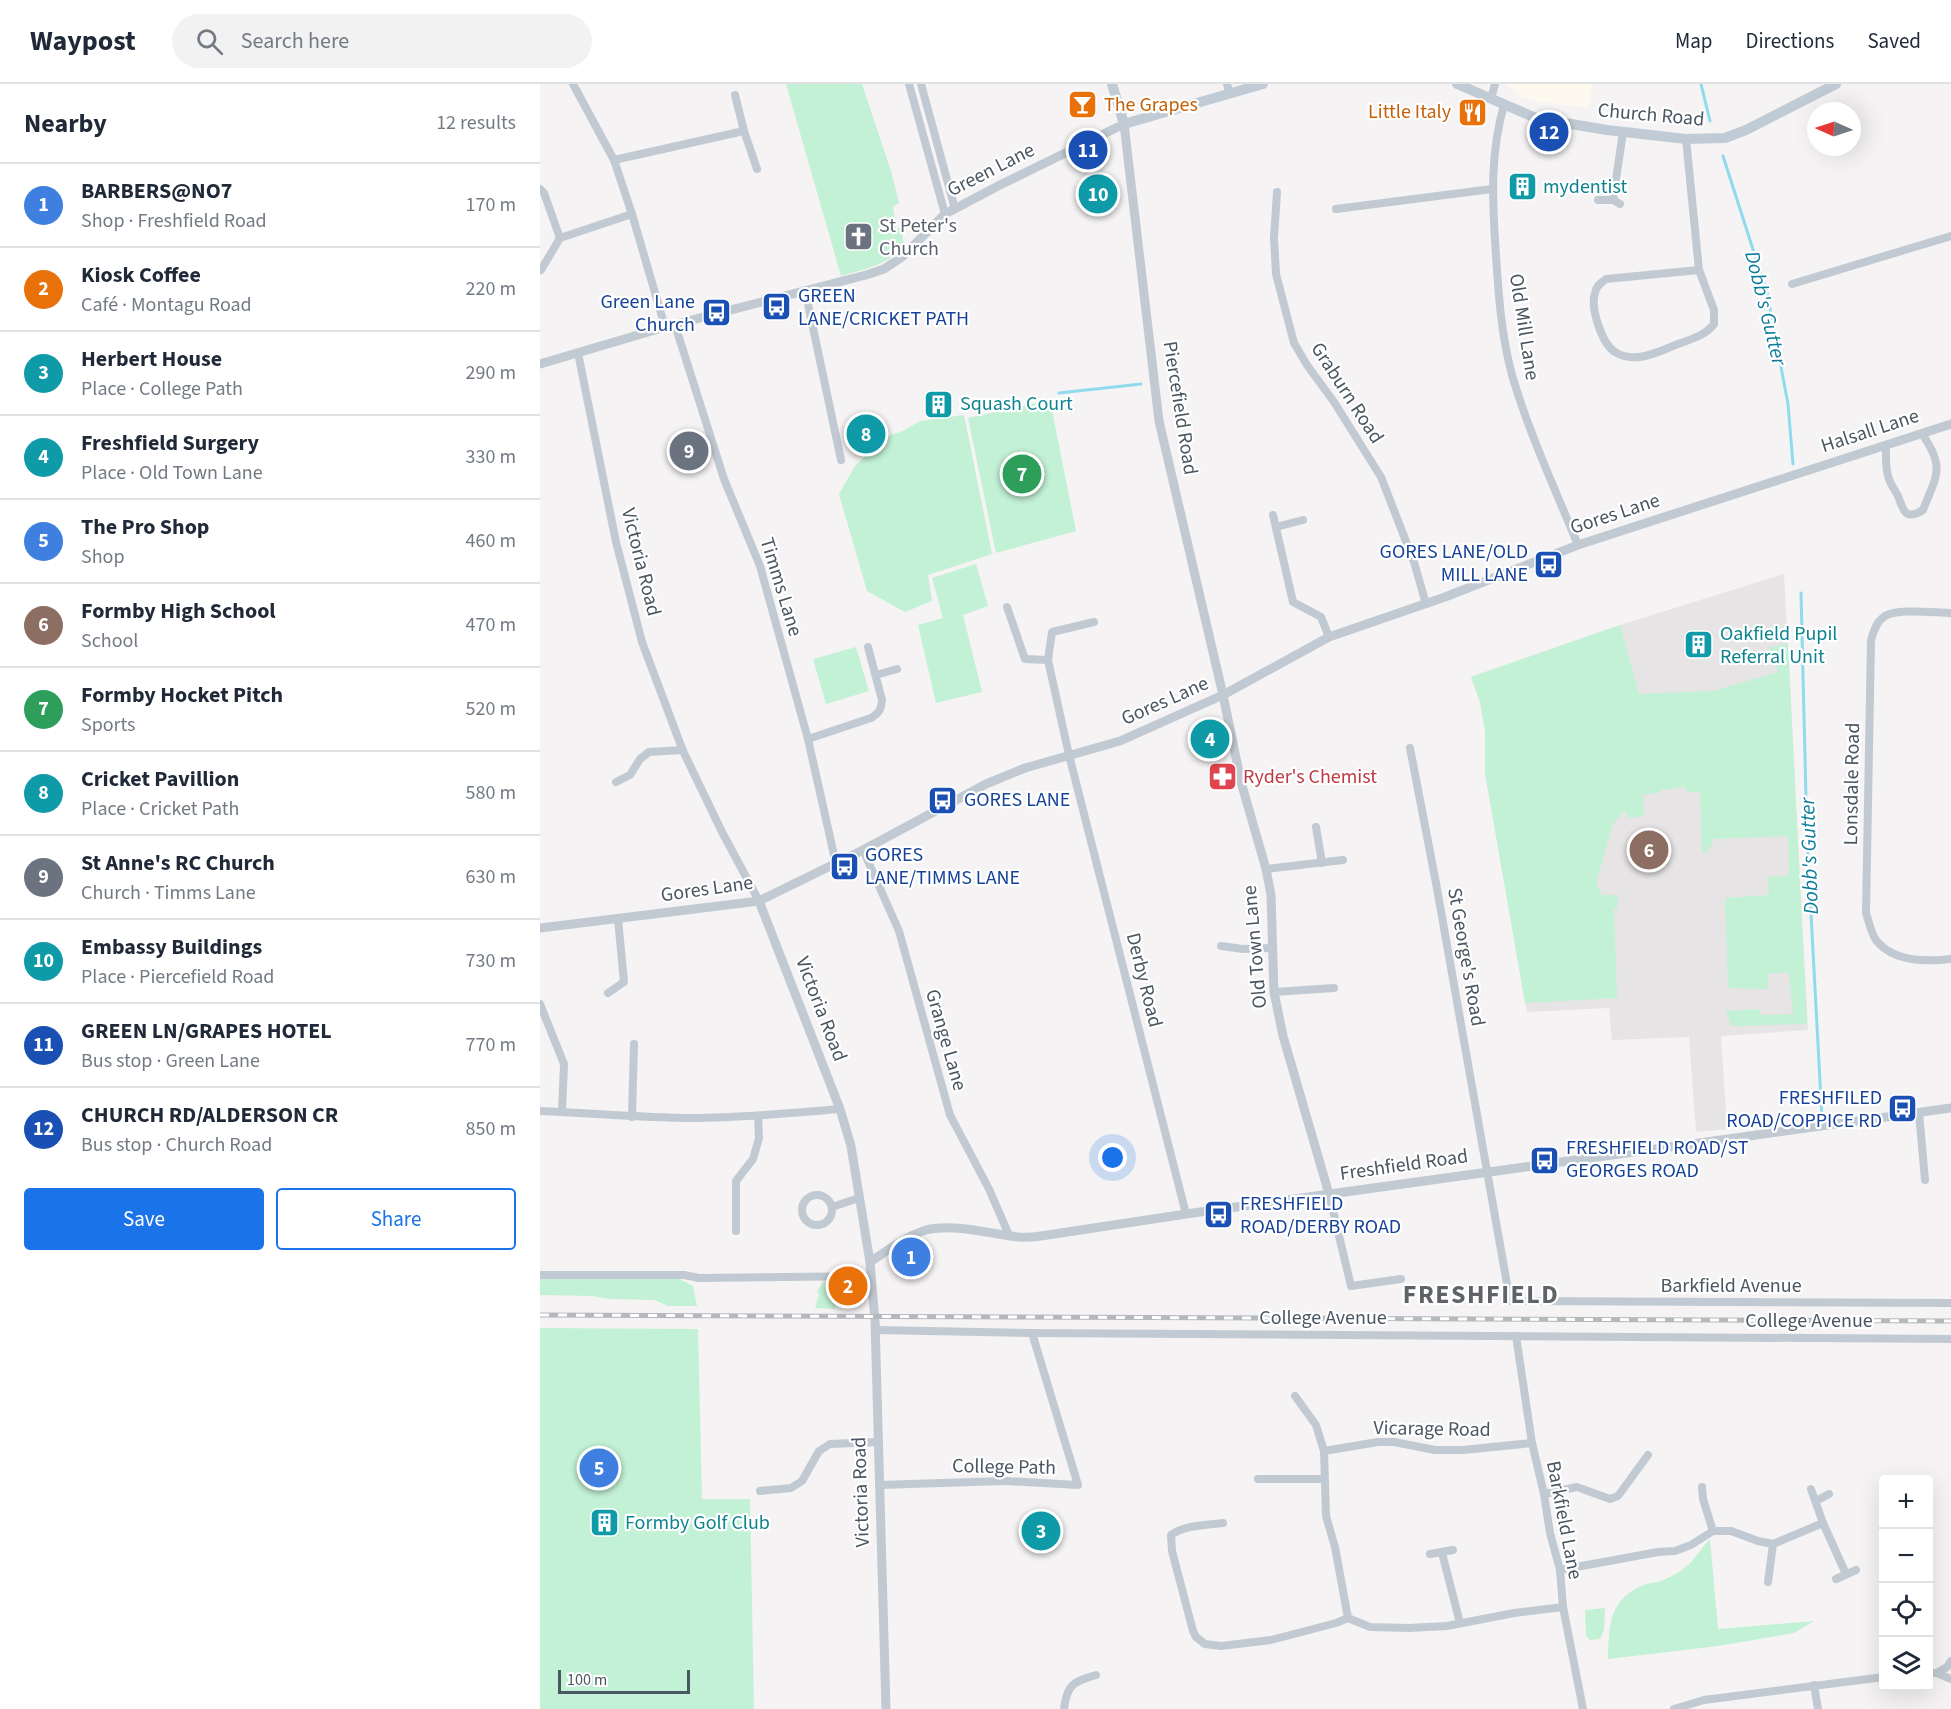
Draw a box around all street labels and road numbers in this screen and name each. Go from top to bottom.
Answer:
street label: Church Road [1597,96,1705,134]
street label: Green Lane [943,136,1040,204]
street label: Old Mill Lane [1502,272,1546,382]
street label: Graburn Road [1304,337,1390,449]
street label: Piercefield Road [1156,339,1204,477]
street label: Halsall Lane [1817,402,1923,460]
street label: Gores Lane [1567,486,1664,542]
street label: Victoria Road [614,505,668,619]
street label: Timms Lane [753,534,809,640]
street label: Gores Lane [1117,669,1213,733]
street label: Lonsdale Road [1837,722,1867,846]
street label: Gores Lane [659,869,755,909]
street label: Old Town Lane [1236,884,1274,1010]
street label: St George's Road [1440,885,1492,1029]
street label: Derby Road [1119,930,1169,1030]
street label: Victoria Road [788,952,854,1066]
street label: Grange Lane [918,986,974,1094]
street label: Freshfield Road [1338,1142,1470,1188]
street label: Barkfield Avenue [1660,1272,1802,1300]
street label: College Avenue [1259,1304,1387,1332]
street label: College Avenue [1745,1307,1873,1335]
street label: Vicarage Road [1373,1414,1491,1444]
street label: Victoria Road [845,1436,877,1548]
street label: College Path [952,1452,1056,1482]
street label: Barkfield Lane [1539,1458,1589,1582]

